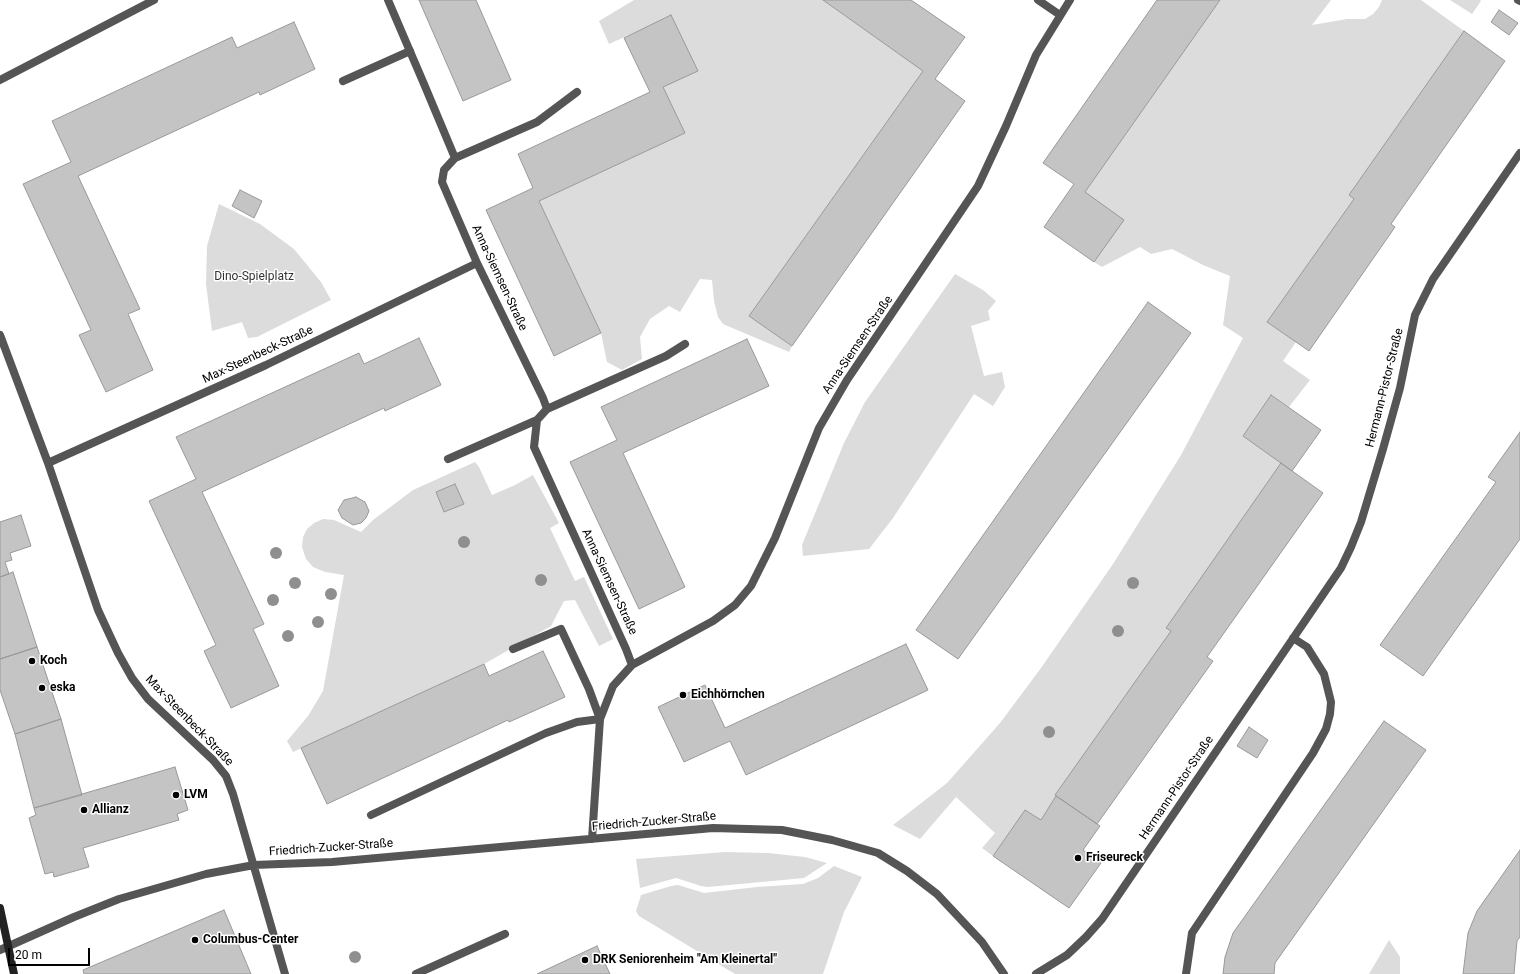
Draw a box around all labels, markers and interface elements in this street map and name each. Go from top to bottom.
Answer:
street label: Anna-Siemsen-Straße [468,223,530,333]
park label: Dino-Spielplatz [214,270,294,284]
street label: Anna-Siemsen-Straße [820,293,896,397]
street label: Max-Steenbeck-Straße [200,323,316,387]
street label: Hermann-Pistor-Straße [1363,327,1407,449]
street label: Anna-Siemsen-Straße [578,527,640,637]
place label: Koch [40,654,67,668]
marker: Koch [27,656,37,666]
street label: Max-Steenbeck-Straße [142,673,236,769]
place label: eska [50,681,75,695]
marker: eska [37,683,47,693]
place label: Eichhörnchen [691,688,765,702]
marker: Eichhörnchen [678,690,688,700]
street label: Hermann-Pistor-Straße [1137,733,1217,843]
place label: LVM [184,788,208,802]
marker: LVM [171,790,181,800]
place label: Allianz [92,803,129,817]
marker: Allianz [79,805,89,815]
street label: Friedrich-Zucker-Straße [591,809,717,835]
street label: Friedrich-Zucker-Straße [268,836,394,860]
place label: Friseureck [1086,851,1143,865]
marker: Friseureck [1073,853,1083,863]
place label: Columbus-Center [203,933,298,947]
marker: Columbus-Center [190,935,200,945]
scale bar [10,940,92,966]
text: 20 m [15,948,42,962]
place label: DRK Seniorenheim "Am Kleinertal" [593,953,777,967]
marker: DRK Seniorenheim "Am Kleinertal" [580,955,590,965]

